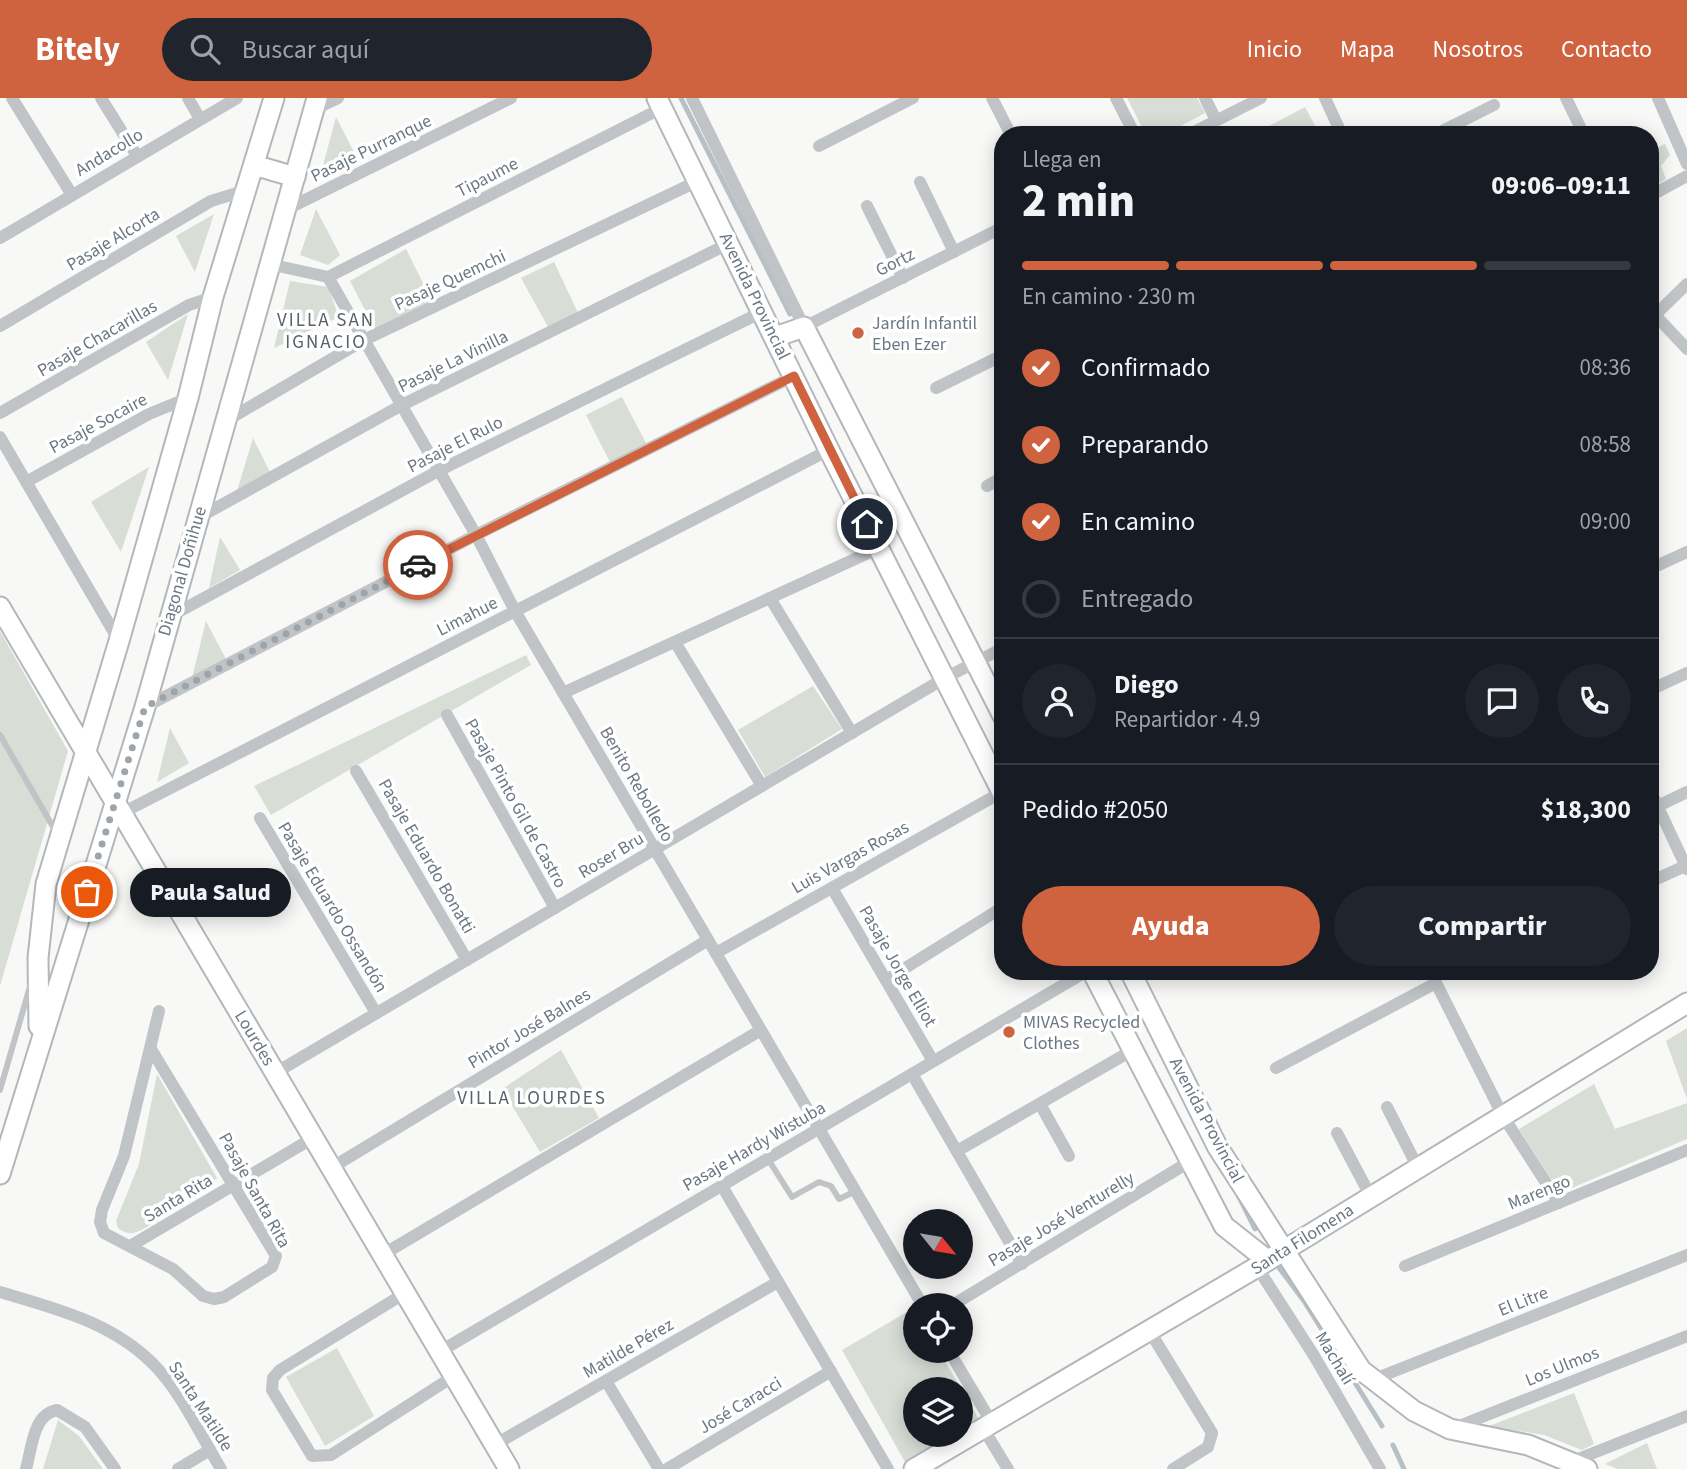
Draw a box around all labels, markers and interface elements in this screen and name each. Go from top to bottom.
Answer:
search box [162,18,652,81]
text: Bitely [35,26,120,73]
icon: search [186,30,224,68]
text: Buscar aquí [242,31,369,68]
text: Inicio [1247,32,1302,67]
text: Mapa [1340,32,1395,67]
text: Nosotros [1433,32,1523,67]
text: Contacto [1561,32,1652,67]
street label: Pasaje Purranque [307,108,436,189]
street label: Andacollo [71,122,148,183]
text: Llega en [1022,143,1102,176]
street label: Tipaume [452,151,523,204]
text: 09:06–09:11 [1491,167,1631,204]
text: 2 min [1022,169,1135,234]
street label: Pasaje Alcorta [62,202,165,277]
street label: Avenida Provincial [713,228,796,364]
street label: Gortz [871,242,919,283]
street label: Pasaje Quemchi [391,244,510,317]
text: En camino · 230 m [1022,280,1196,313]
street label: Pasaje Chacarillas [33,294,162,383]
district label: VILLA SAN IGNACIO [277,307,375,356]
place label: Jardín Infantil Eben Ezer [872,311,977,357]
street label: Pasaje La Vinilla [394,324,513,399]
marker: Jardín Infantil Eben Ezer [850,325,866,341]
icon: check [1022,349,1060,387]
text: Confirmado [1081,349,1210,386]
text: 08:36 [1580,351,1631,384]
street label: Pasaje Socaire [45,387,152,460]
street label: Pasaje El Rulo [403,410,507,479]
icon: check [1022,426,1060,464]
text: Preparando [1081,426,1209,463]
text: 08:58 [1580,428,1631,461]
pin [837,494,897,554]
street label: Diagonal Doñihue [152,503,213,639]
icon: check [1022,503,1060,541]
text: En camino [1081,503,1195,540]
icon: home [848,505,886,543]
text: 09:00 [1580,505,1631,538]
courier [383,530,453,600]
icon: car [399,546,437,584]
text: Entregado [1081,580,1193,617]
street label: Limahue [432,590,502,642]
button: person [1022,664,1096,738]
button: chat [1465,664,1539,738]
button: phone [1557,664,1631,738]
text: Diego [1114,666,1179,703]
text: Repartidor · 4.9 [1114,703,1260,736]
street label: Pasaje Pinto Gil de Castro [458,714,573,893]
street label: Benito Rebolledo [593,722,680,847]
street label: Pasaje Eduardo Bonatti [372,774,481,938]
text: Pedido #2050 [1022,791,1168,828]
text: $18,300 [1541,791,1631,828]
street label: Luis Vargas Rosas [787,815,914,900]
street label: Pasaje Eduardo Ossandón [272,817,394,997]
street label: Roser Bru [574,826,649,885]
pin [57,862,117,922]
callout: Paula Salud [129,868,290,916]
icon: bag [68,873,106,911]
text: Paula Salud [150,876,271,909]
button: Ayuda [1022,886,1320,966]
button: Compartir [1334,886,1631,966]
street label: Pasaje Jorge Elliot [853,901,943,1032]
street label: Pintor José Balnes [463,982,595,1075]
street label: Lourdes [228,1006,281,1071]
place label: MIVAS Recycled Clothes [1023,1010,1140,1056]
marker: MIVAS Recycled Clothes [1001,1024,1017,1040]
street label: Avenida Provincial [1163,1053,1250,1187]
district label: VILLA LOURDES [457,1085,607,1112]
street label: Pasaje Hardy Wistuba [678,1095,830,1198]
street label: Pasaje Santa Rita [212,1128,297,1252]
street label: Pasaje José Venturelly [983,1165,1140,1273]
street label: Santa Rita [139,1168,217,1229]
street label: Marengo [1504,1169,1574,1216]
street label: Santa Filomena [1246,1198,1359,1281]
north arrow [903,1209,973,1279]
map controls [903,1209,973,1447]
street label: El Litre [1494,1280,1552,1323]
button: locate [903,1293,973,1363]
street label: Matilde Pérez [578,1312,678,1384]
street label: Machalí [1309,1327,1361,1390]
street label: Los Ulmos [1521,1340,1603,1393]
street label: Santa Matilde [162,1356,239,1456]
street label: José Caracci [694,1371,787,1440]
button: layers [903,1377,973,1447]

